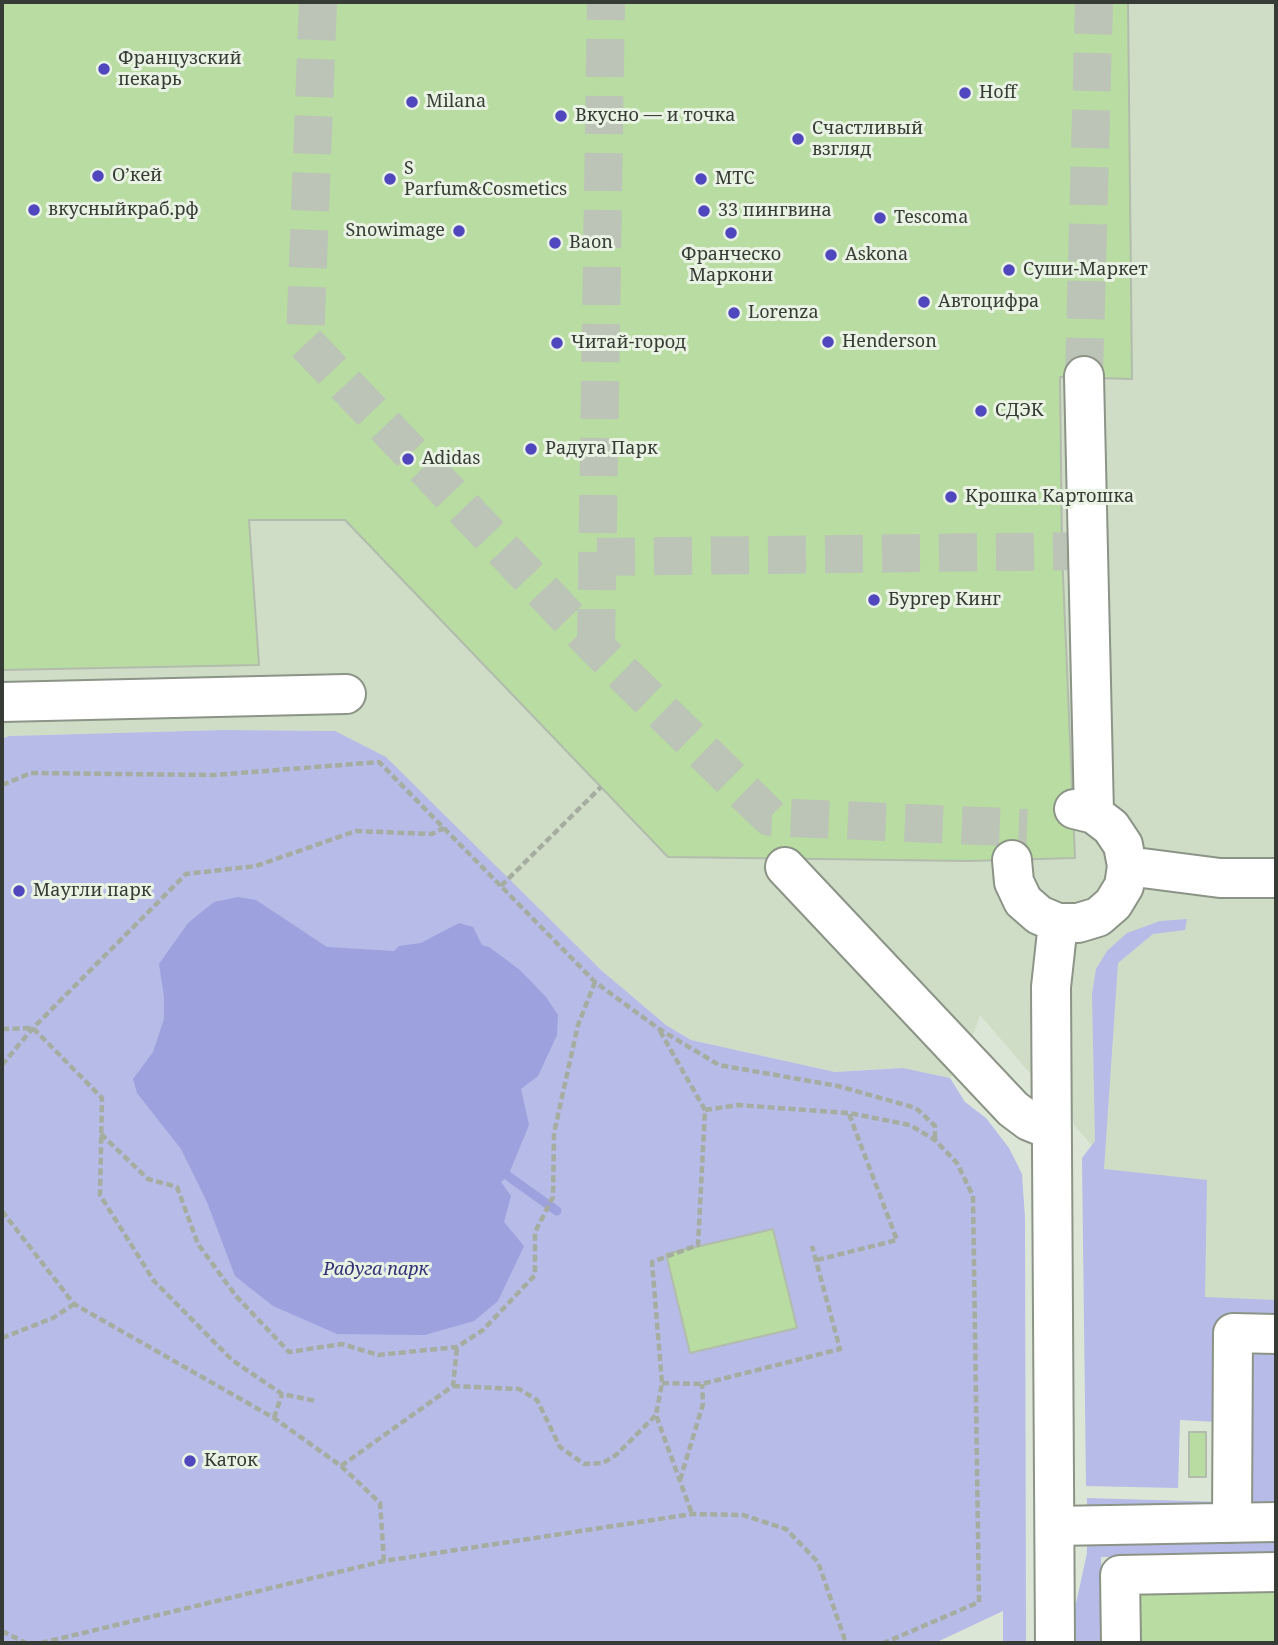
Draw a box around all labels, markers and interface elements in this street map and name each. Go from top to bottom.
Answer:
place label: Французский пекарь [118,48,242,90]
marker: Французский пекарь [96,61,112,77]
place label: Hoff [979,82,1016,104]
marker: Hoff [957,85,973,101]
place label: Milana [426,91,486,113]
marker: Milana [404,94,420,110]
place label: Вкусно — и точка [575,105,735,127]
marker: Вкусно — и точка [553,108,569,124]
place label: Счастливый взгляд [812,118,923,160]
marker: Счастливый взгляд [790,131,806,147]
place label: S Parfum&Cosmetics [404,158,567,200]
place label: О’кей [112,165,162,187]
marker: О’кей [90,168,106,184]
place label: МТС [715,168,754,190]
marker: S Parfum&Cosmetics [382,171,398,187]
marker: МТС [693,171,709,187]
place label: вкусныйкраб.рф [48,199,199,221]
place label: 33 пингвина [718,200,832,222]
marker: вкусныйкраб.рф [26,202,42,218]
marker: 33 пингвина [696,203,712,219]
place label: Tescoma [894,207,968,229]
marker: Tescoma [872,210,888,226]
place label: Snowimage [345,220,445,242]
marker: Snowimage [451,223,467,239]
marker: Франческо Маркони [723,225,739,241]
place label: Baon [569,232,613,254]
marker: Baon [547,235,563,251]
place label: Франческо Маркони [681,244,781,286]
place label: Askona [845,244,908,266]
marker: Askona [823,247,839,263]
place label: Суши-Маркет [1023,259,1148,281]
marker: Суши-Маркет [1001,262,1017,278]
place label: Автоцифра [938,291,1039,313]
marker: Автоцифра [916,294,932,310]
place label: Lorenza [748,302,819,324]
marker: Lorenza [726,305,742,321]
place label: Henderson [842,331,937,353]
place label: Читай-город [571,332,686,354]
marker: Henderson [820,334,836,350]
marker: Читай-город [549,335,565,351]
place label: СДЭК [995,400,1043,422]
marker: СДЭК [973,403,989,419]
place label: Радуга Парк [545,438,658,460]
marker: Радуга Парк [523,441,539,457]
place label: Adidas [422,448,480,470]
marker: Adidas [400,451,416,467]
place label: Крошка Картошка [965,486,1134,508]
marker: Крошка Картошка [943,489,959,505]
place label: Бургер Кинг [888,589,1001,611]
marker: Бургер Кинг [866,592,882,608]
place label: Маугли парк [33,880,151,902]
marker: Маугли парк [11,883,27,899]
park label: Радуга парк [323,1259,429,1281]
place label: Каток [204,1450,258,1472]
marker: Каток [182,1453,198,1469]

